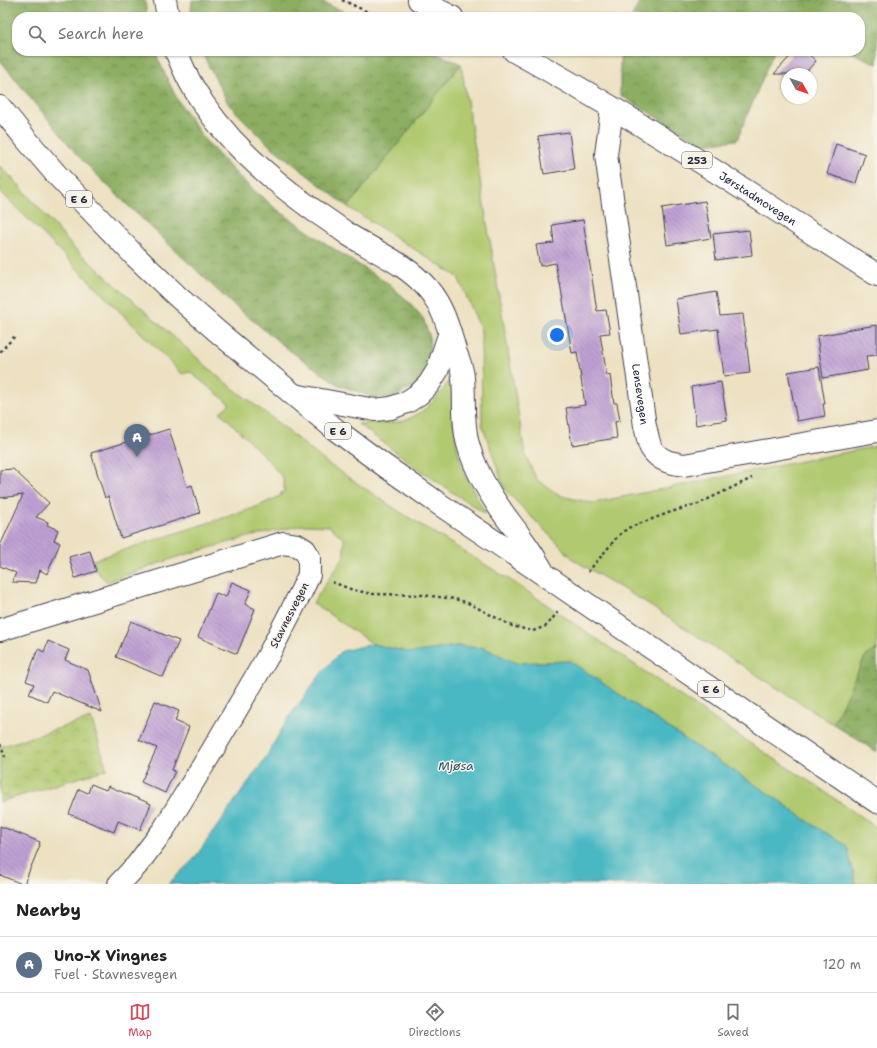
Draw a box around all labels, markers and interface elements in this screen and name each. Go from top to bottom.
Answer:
search box [12,12,865,56]
icon: search [26,23,48,45]
text: Search here [58,24,144,44]
north arrow [781,68,817,104]
road number: 253 [682,152,712,168]
street label: Jørstadmovegen [716,169,799,229]
road number: E 6 [66,191,92,207]
your location [547,325,567,345]
street label: Lensevegen [628,363,652,426]
road number: E 6 [325,423,351,439]
pin: A [124,424,150,457]
street label: Stavnesvegen [266,579,313,651]
road number: E 6 [698,681,724,697]
water label: Mjøsa [438,758,474,774]
text: Nearby [16,899,81,921]
text: Uno-X Vingnes [54,946,167,966]
text: A [24,956,34,973]
text: 120 m [823,956,861,973]
text: Fuel · Stavnesvegen [54,966,177,983]
tab: Map [128,1001,152,1040]
tab: Directions [408,1001,461,1040]
tab: Saved [717,1001,749,1040]

